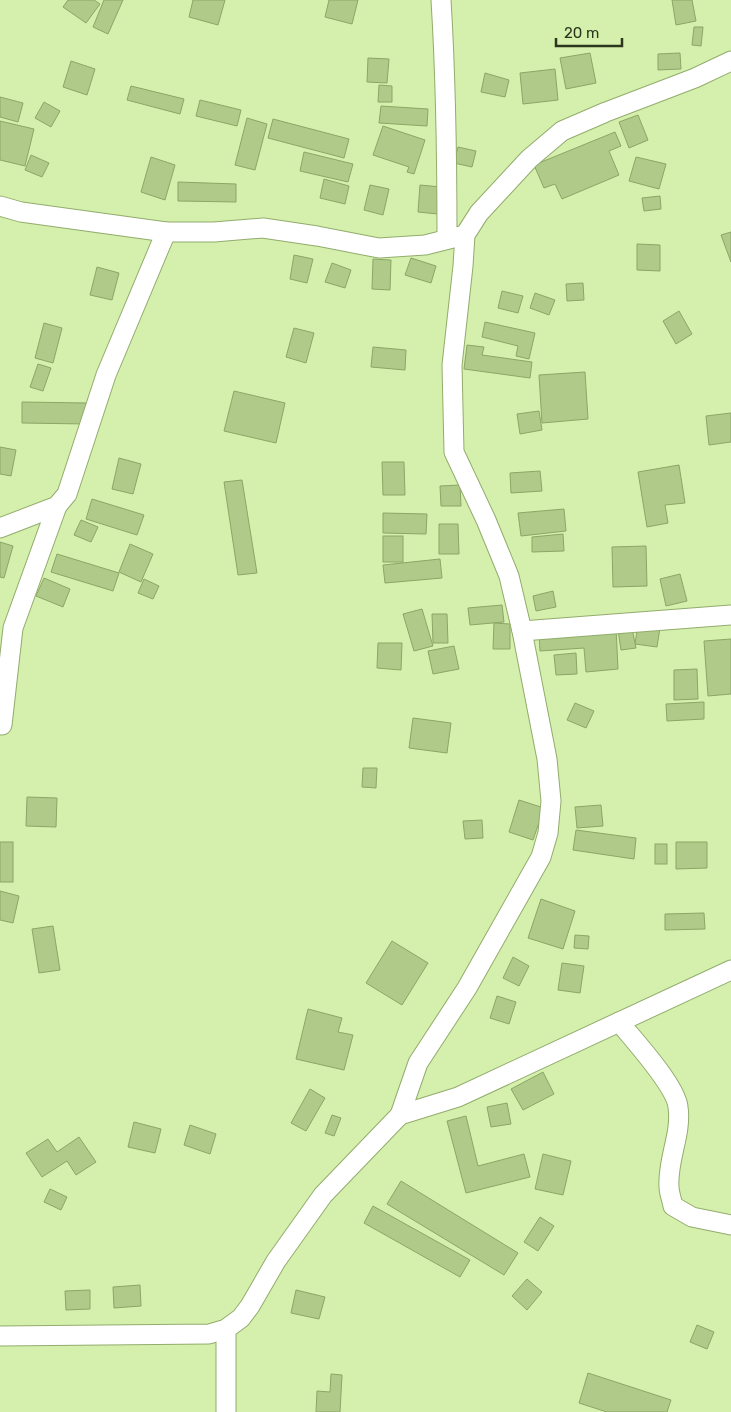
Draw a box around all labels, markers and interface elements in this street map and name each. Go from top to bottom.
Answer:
scale bar [556,15,622,47]
text: 20 m [564,24,599,42]

